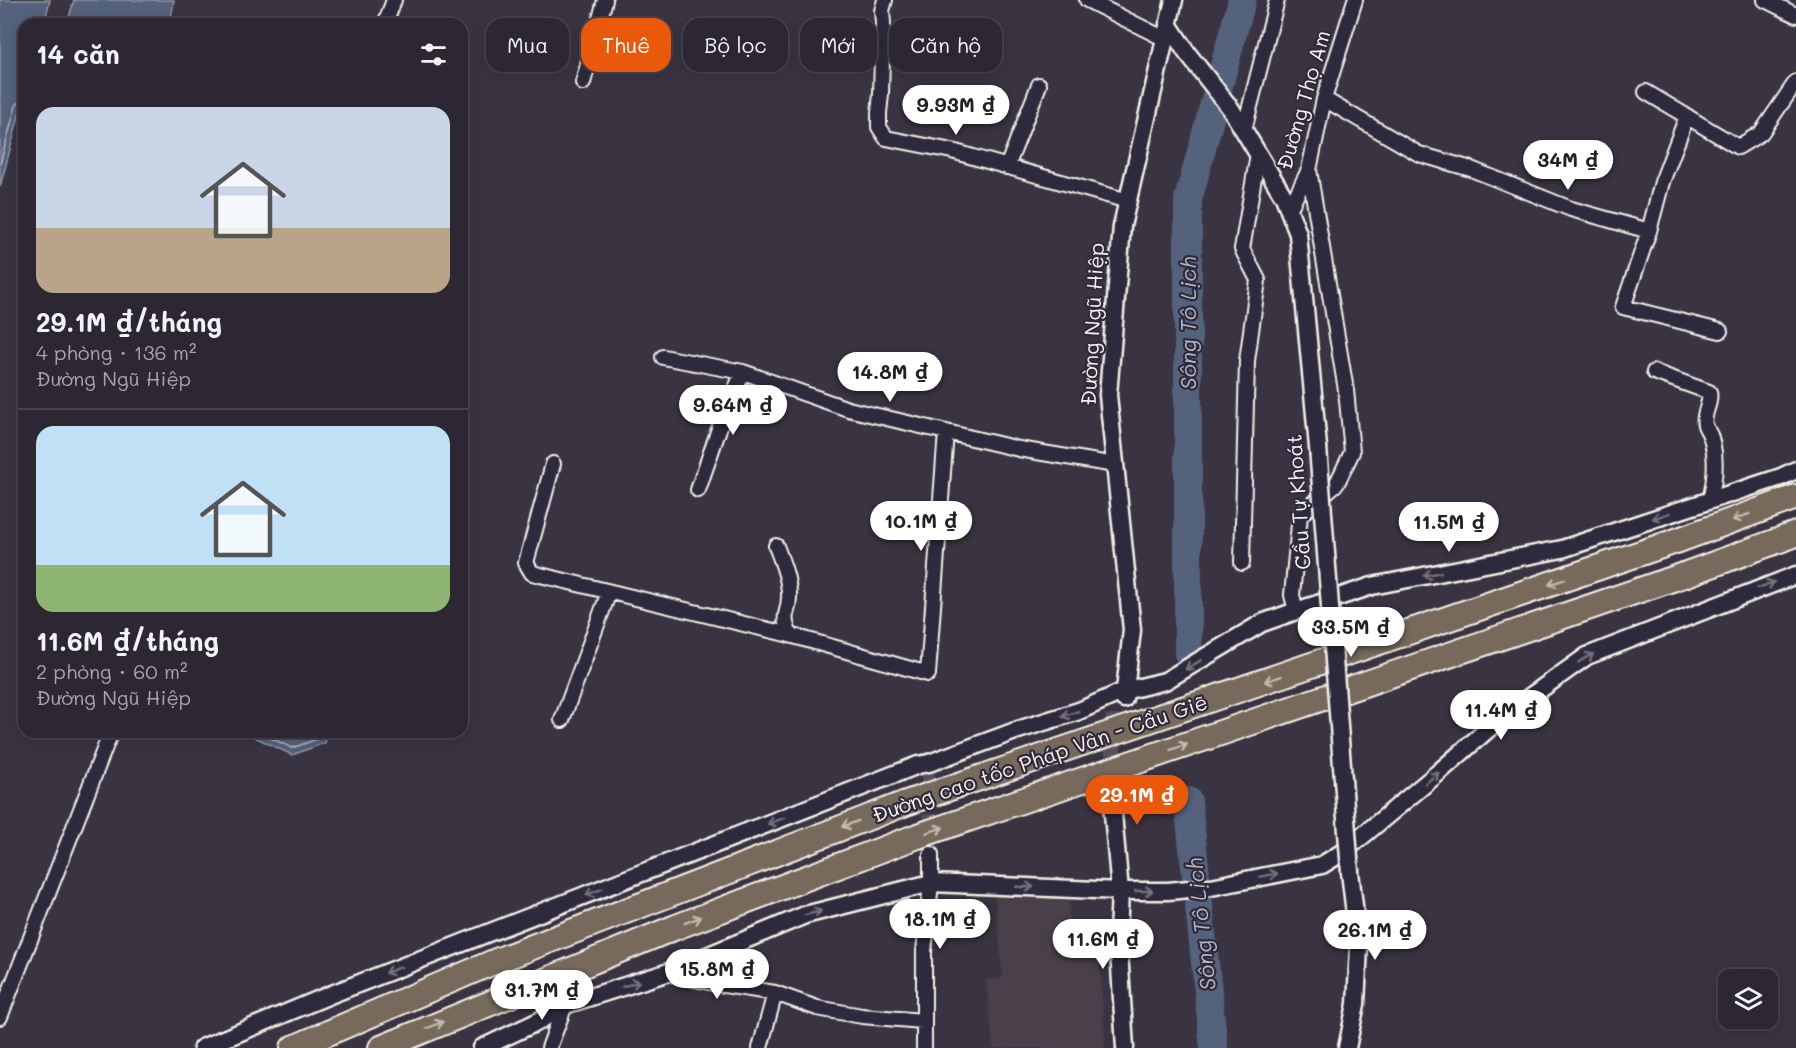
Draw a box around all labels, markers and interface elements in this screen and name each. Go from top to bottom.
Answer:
chip: Mua [486,18,569,72]
chip: Thuê [581,18,671,72]
chip: Bộ lọc [683,18,788,72]
chip: Mới [800,18,877,72]
chip: Căn hộ [889,18,1002,72]
street label: Đường Thọ Am [1270,27,1335,172]
text: 14 căn [36,37,120,71]
icon: filters [417,38,450,71]
pin: 9.93M ₫ [901,85,1011,136]
text: 9.93M ₫ [916,91,996,117]
pin: 34M ₫ [1526,140,1610,191]
icon: home [189,146,297,254]
text: 34M ₫ [1537,146,1599,172]
street label: Đường Ngũ Hiệp [1074,242,1109,406]
water label: Sông Tô Lịch [1173,256,1202,390]
text: 29.1M ₫/tháng [36,305,222,339]
text: 4 phòng · 136 m² [36,339,196,365]
pin: 14.8M ₫ [835,352,945,403]
text: 14.8M ₫ [851,358,929,384]
text: Đường Ngũ Hiệp [36,365,191,391]
pin: 9.64M ₫ [678,385,788,436]
text: 9.64M ₫ [693,391,773,417]
street label: Cầu Tự Khoát [1279,434,1316,571]
icon: home [189,465,297,573]
pin: 10.1M ₫ [866,501,976,552]
pin: 11.5M ₫ [1394,502,1504,553]
text: 10.1M ₫ [884,507,958,533]
text: 11.5M ₫ [1413,508,1485,534]
one-way arrow [1652,512,1671,523]
one-way arrow [1732,512,1751,523]
one-way arrow [1423,569,1442,580]
one-way arrow [1548,577,1567,588]
one-way arrow [1757,579,1775,590]
pin: 33.5M ₫ [1296,607,1406,658]
text: 33.5M ₫ [1312,613,1390,639]
text: 11.6M ₫/tháng [36,624,219,658]
one-way arrow [1577,652,1594,664]
text: 2 phòng · 60 m² [36,658,188,684]
one-way arrow [1185,659,1202,671]
one-way arrow [1264,675,1283,686]
text: Đường Ngũ Hiệp [36,684,191,710]
street label: Đường cao tốc Pháp Vân - Cầu Giẽ [868,687,1211,828]
pin: 11.4M ₫ [1446,690,1556,741]
text: 11.4M ₫ [1464,696,1538,722]
one-way arrow [1061,709,1080,720]
one-way arrow [1170,741,1188,752]
one-way arrow [1424,771,1439,785]
pin: 29.1M ₫ [1082,775,1192,826]
text: 29.1M ₫ [1099,781,1175,807]
one-way arrow [767,816,786,827]
one-way arrow [842,819,860,830]
one-way arrow [925,824,944,835]
water label: Sông Tô Lịch [1179,856,1222,992]
one-way arrow [1258,869,1278,880]
one-way arrow [1014,881,1034,892]
one-way arrow [1134,885,1154,897]
one-way arrow [586,887,604,898]
pin: 18.1M ₫ [885,899,995,950]
text: 18.1M ₫ [903,905,977,931]
one-way arrow [803,907,822,919]
pin: 26.1M ₫ [1320,910,1430,961]
one-way arrow [683,914,702,925]
text: 26.1M ₫ [1337,916,1413,942]
pin: 11.6M ₫ [1048,919,1158,970]
text: 11.6M ₫ [1067,925,1139,951]
pin: 15.8M ₫ [662,949,772,1000]
text: 15.8M ₫ [679,955,755,981]
one-way arrow [384,965,403,976]
map controls [1718,969,1778,1029]
button: layers [1718,969,1778,1029]
pin: 31.7M ₫ [487,970,597,1021]
text: 31.7M ₫ [504,976,580,1002]
one-way arrow [621,978,640,989]
one-way arrow [425,1019,444,1030]

